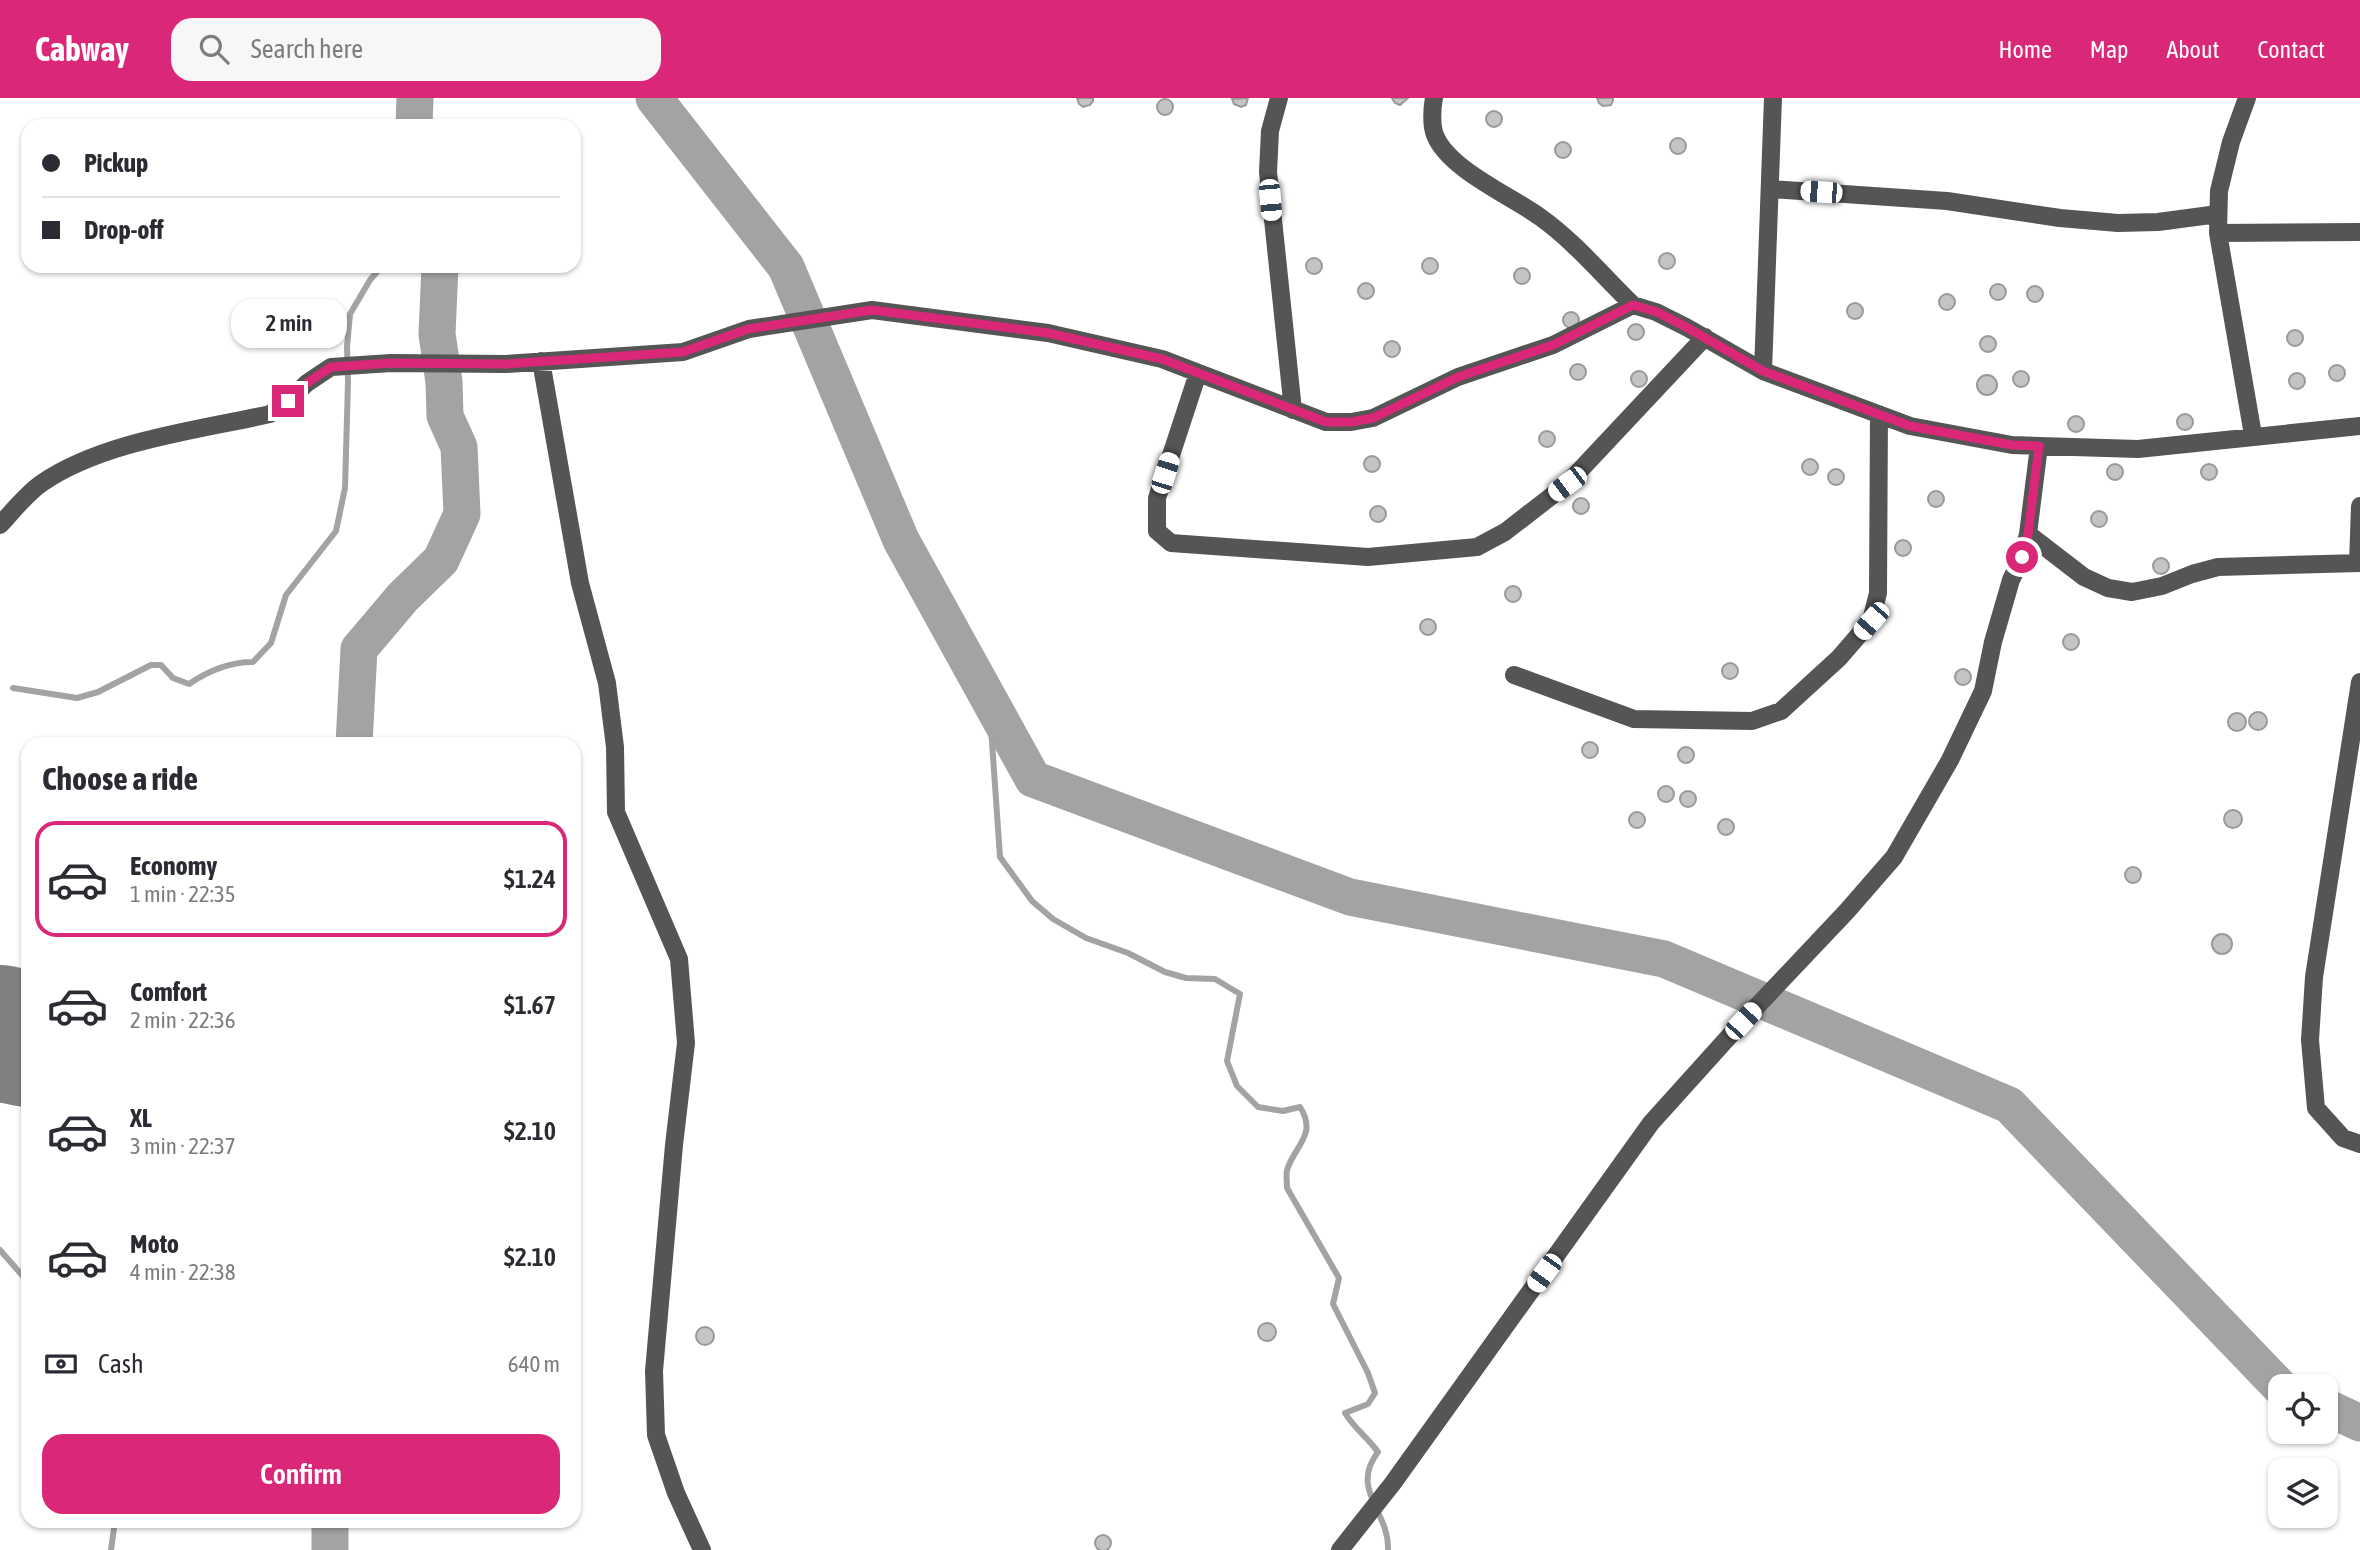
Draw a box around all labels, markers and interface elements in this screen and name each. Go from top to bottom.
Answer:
search box [171,18,661,81]
text: Cabway [35,30,129,68]
icon: search [195,30,233,68]
text: Search here [251,34,363,64]
text: Home [1998,36,2052,63]
text: Map [2090,36,2128,63]
text: About [2166,36,2219,63]
text: Contact [2257,36,2325,63]
text: Pickup [84,148,148,178]
car [1258,178,1283,222]
car [1800,180,1843,204]
text: Drop-off [84,215,164,245]
callout: 2 min [230,300,346,348]
text: 2 min [266,310,312,336]
route end [272,385,304,417]
car [1149,450,1182,496]
car [1544,463,1591,505]
route start [2006,541,2038,573]
car [1850,598,1893,644]
text: Choose a ride [42,760,198,797]
icon: car [46,848,109,911]
text: Economy [130,851,217,881]
text: $1.24 [504,864,556,894]
text: 1 min · 22:35 [130,881,236,907]
icon: car [46,974,109,1037]
text: Comfort [130,977,207,1007]
text: $1.67 [504,990,556,1020]
car [1721,998,1766,1044]
text: 2 min · 22:36 [130,1007,236,1033]
icon: car [46,1100,109,1163]
text: XL [130,1103,152,1133]
text: $2.10 [504,1116,556,1146]
text: 3 min · 22:37 [130,1133,236,1159]
icon: car [46,1226,109,1289]
text: Moto [130,1229,179,1259]
text: $2.10 [504,1242,556,1272]
car [1524,1250,1565,1296]
text: 4 min · 22:38 [130,1259,236,1285]
icon: cash [42,1345,80,1383]
text: Cash [98,1349,144,1379]
text: 640 m [508,1351,560,1377]
map controls [2268,1374,2338,1528]
button: locate [2268,1374,2338,1444]
button: Confirm [42,1434,560,1514]
button: layers [2268,1458,2338,1528]

